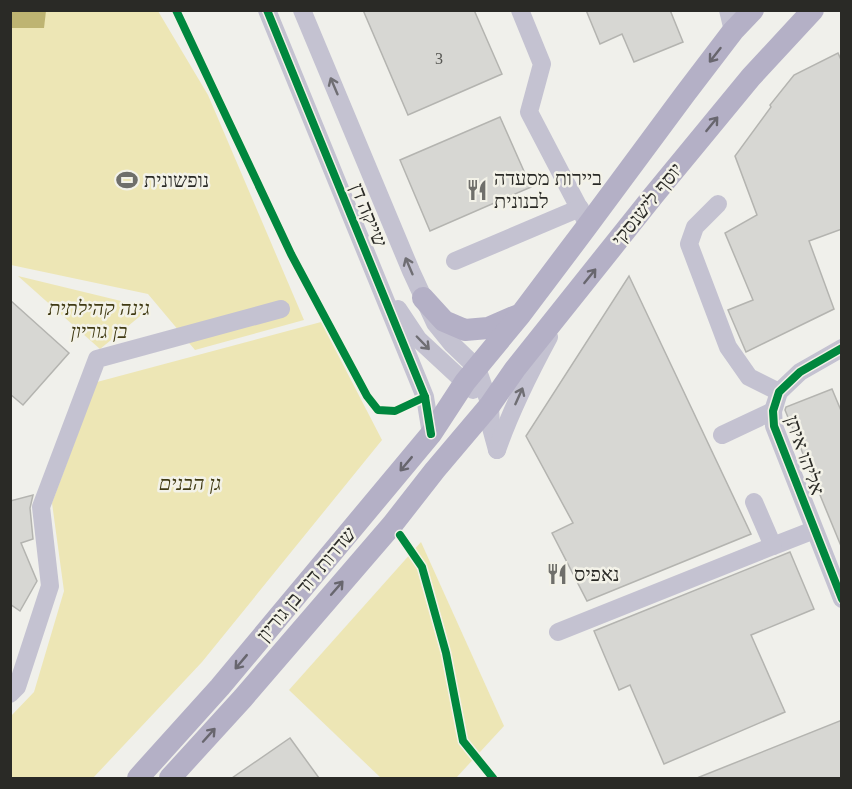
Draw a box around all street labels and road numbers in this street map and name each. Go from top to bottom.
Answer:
street label: יוסף לישנסקי [607,158,687,250]
street label: שייקה דן [346,180,392,250]
street label: אליהו איתן [781,412,829,498]
street label: שדרות דוד בן גוריון [252,523,360,645]

